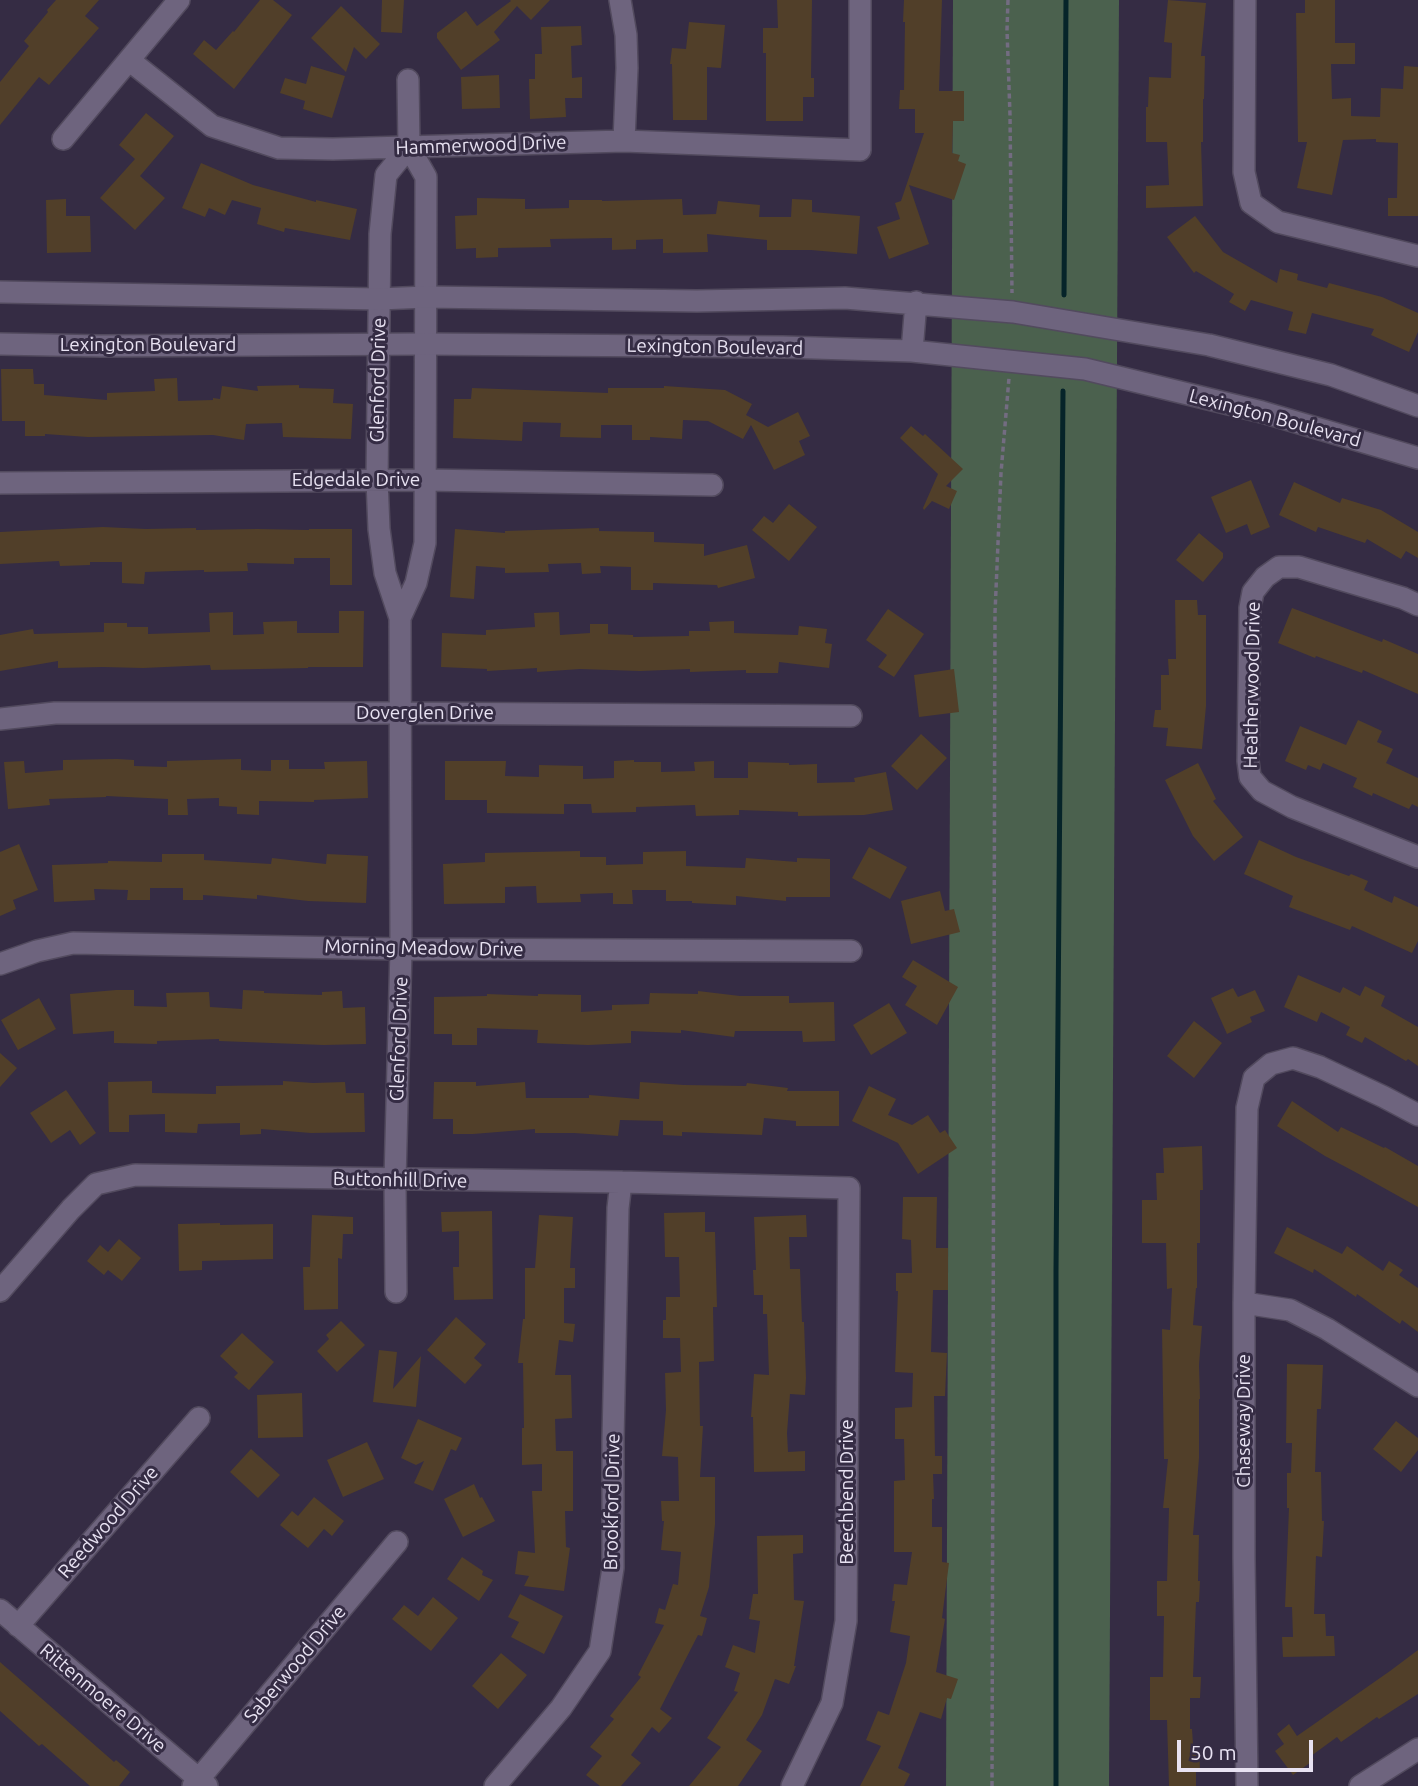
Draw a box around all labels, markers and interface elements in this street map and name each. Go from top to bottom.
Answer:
street label: Hammerwood Drive [395,131,567,159]
street label: Glenford Drive [366,317,390,443]
street label: Lexington Boulevard [60,334,236,356]
street label: Lexington Boulevard [626,334,804,360]
street label: Lexington Boulevard [1187,384,1363,452]
street label: Edgedale Drive [292,469,420,491]
street label: Heatherwood Drive [1239,601,1265,769]
street label: Doverglen Drive [356,702,494,724]
street label: Morning Meadow Drive [324,935,524,961]
street label: Glenford Drive [385,976,413,1102]
street label: Buttonhill Drive [333,1167,467,1193]
street label: Chaseway Drive [1233,1354,1255,1488]
street label: Beechbend Drive [836,1419,858,1565]
street label: Brookford Drive [599,1433,625,1571]
street label: Reedwood Drive [53,1461,163,1583]
street label: Saberwood Drive [239,1601,351,1727]
street label: Rittenmoere Drive [35,1639,171,1757]
scale bar [1180,1726,1316,1770]
text: 50 m [1190,1740,1237,1764]

